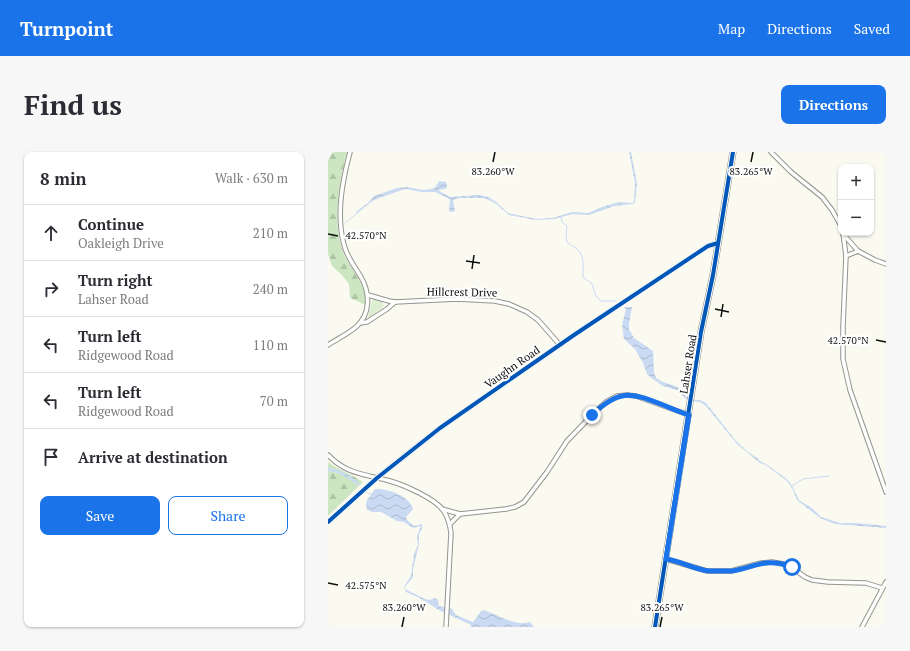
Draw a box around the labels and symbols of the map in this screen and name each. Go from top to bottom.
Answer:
text: 83.260°W [471,165,515,178]
text: 83.265°W [729,165,773,178]
text: 42.570°N [346,229,387,242]
street label: Hillcrest Drive [427,284,498,300]
street label: Lahser Road [676,333,700,395]
text: 42.570°N [828,334,869,347]
street label: Vaughn Road [482,343,542,391]
route end [583,406,601,424]
route start [783,558,801,576]
text: 42.575°N [346,579,387,592]
text: 83.260°W [382,601,426,614]
text: 83.265°W [640,601,684,614]

